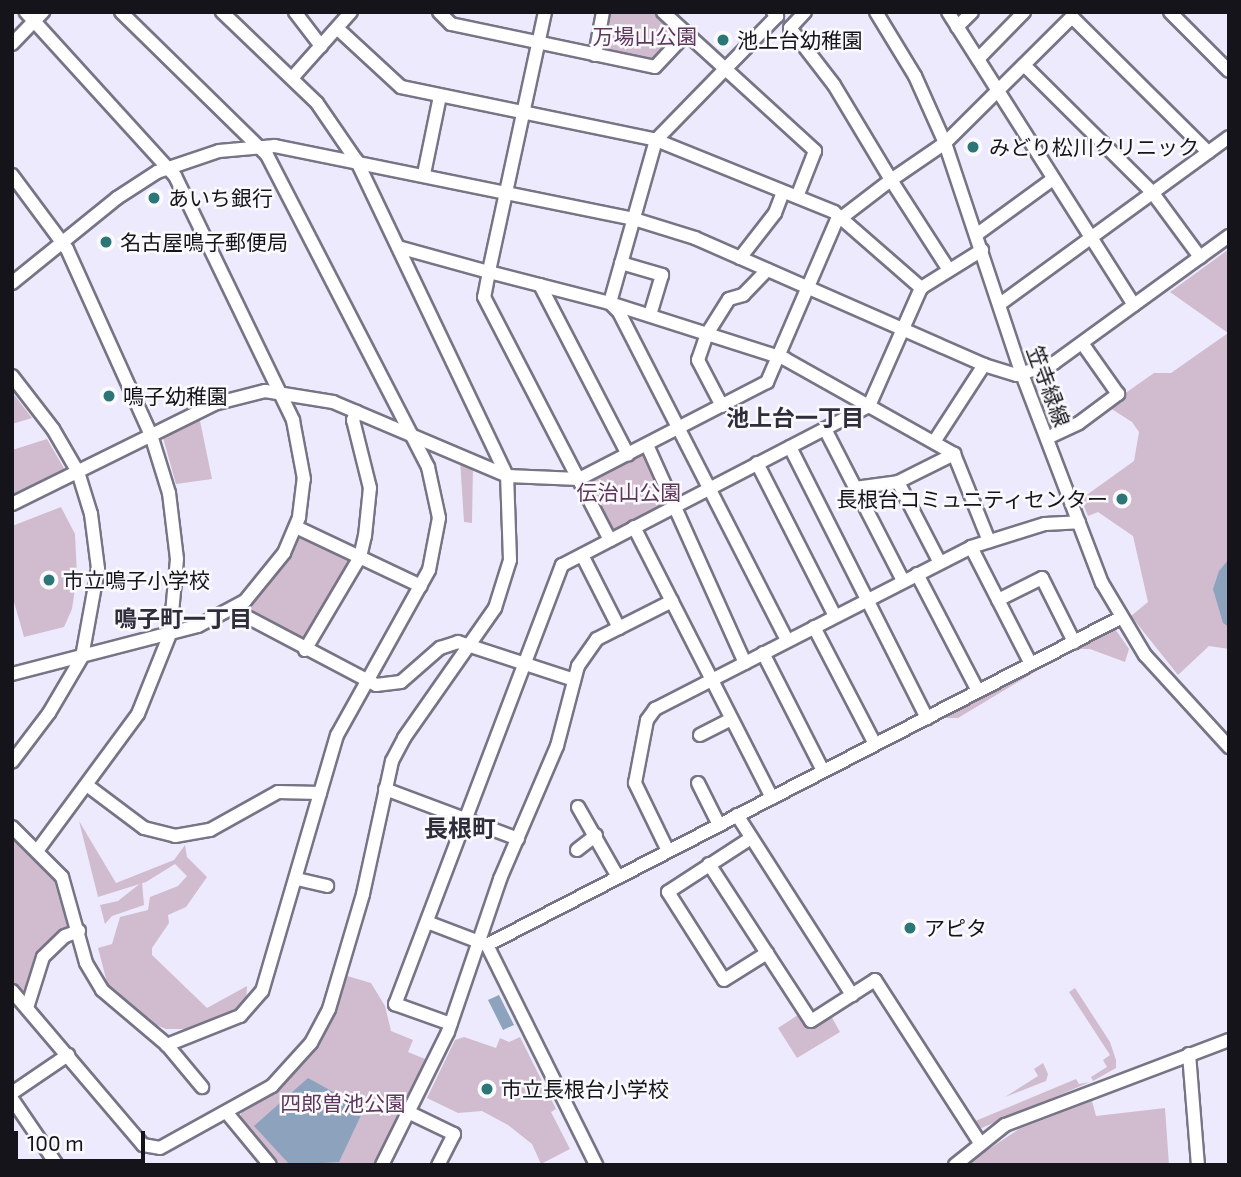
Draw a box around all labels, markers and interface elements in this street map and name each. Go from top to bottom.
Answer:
park label: 万場山公園 [593,23,697,49]
place label: 池上台幼稚園 [737,27,863,53]
marker: 池上台幼稚園 [715,32,731,48]
place label: みどり松川クリニック [989,134,1199,160]
marker: みどり松川クリニック [963,137,983,157]
place label: あいち銀行 [168,185,273,211]
marker: あいち銀行 [146,190,162,206]
place label: 名古屋鳴子郵便局 [120,229,288,255]
marker: 名古屋鳴子郵便局 [98,234,114,250]
street label: 笠寺緑線 [1023,342,1075,430]
place label: 鳴子幼稚園 [123,383,228,409]
marker: 鳴子幼稚園 [101,388,117,404]
district label: 池上台一丁目 [726,403,864,431]
park label: 伝治山公園 [577,479,681,505]
place label: 長根台コミュニティセンター [835,486,1108,512]
marker: 長根台コミュニティセンター [1114,491,1130,507]
place label: 市立鳴子小学校 [63,567,210,593]
marker: 市立鳴子小学校 [41,572,57,588]
district label: 鳴子町一丁目 [114,604,252,632]
district label: 長根町 [424,814,496,842]
place label: アピタ [924,915,987,941]
marker: アピタ [902,920,918,936]
place label: 市立長根台小学校 [501,1076,669,1102]
marker: 市立長根台小学校 [479,1081,495,1097]
park label: 四郎曽池公園 [280,1090,406,1116]
scale bar [18,1118,149,1162]
text: 100 m [27,1130,84,1155]

